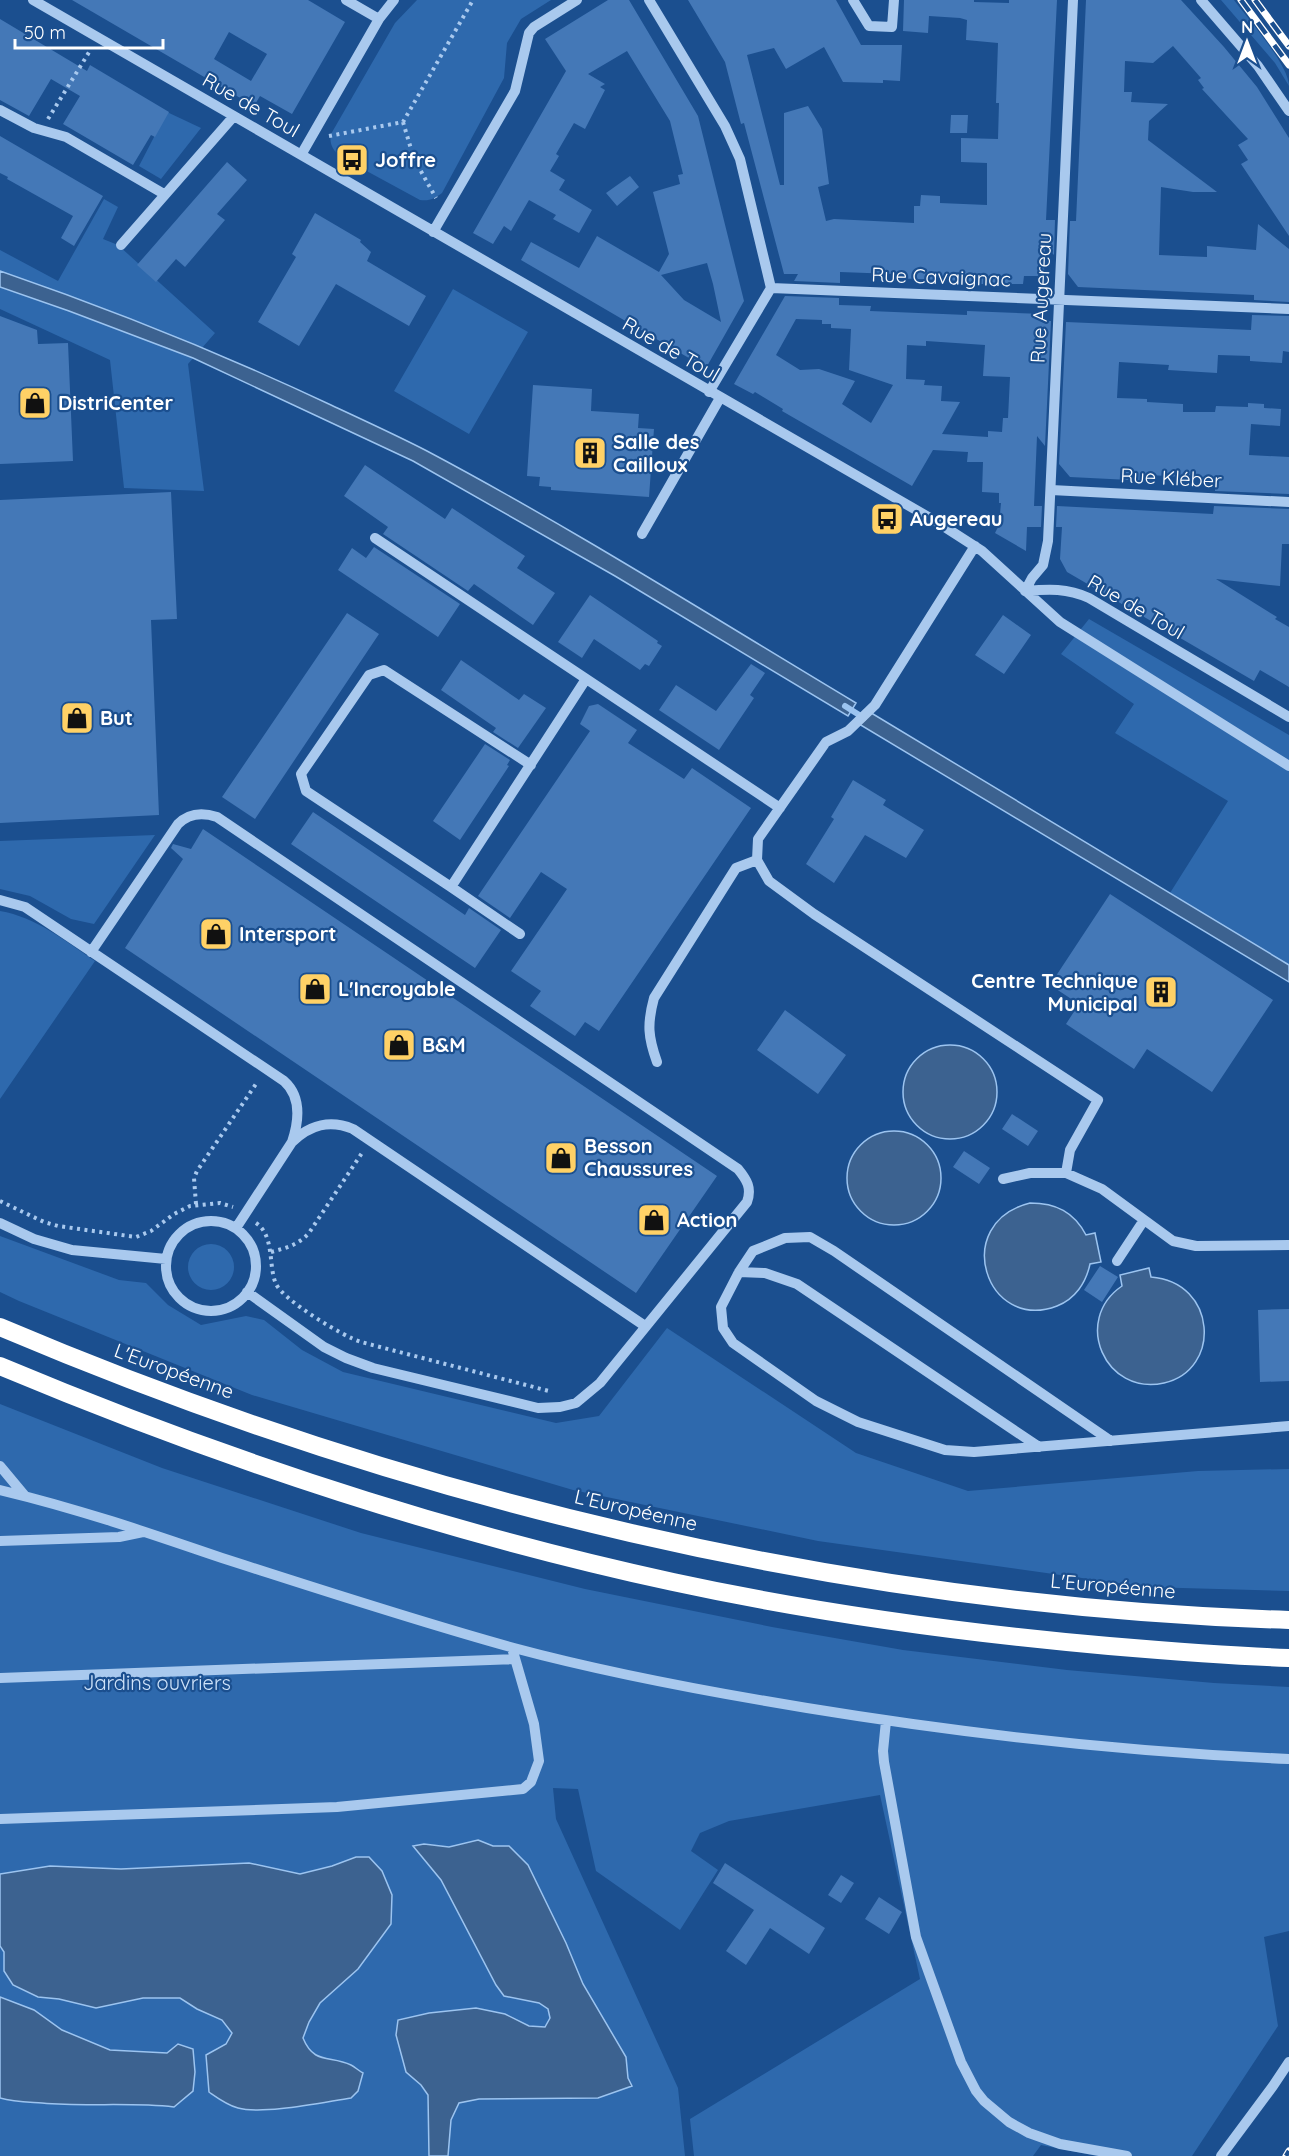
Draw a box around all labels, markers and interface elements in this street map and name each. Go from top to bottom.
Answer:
scale bar [15,12,164,50]
north arrow [1217,12,1277,72]
text: N [1241,17,1253,37]
text: 50 m [24,21,66,44]
street label: Rue de Toul [198,67,304,142]
bus stop icon: Joffre [334,142,370,178]
place label: Joffre [375,147,436,172]
street label: Rue Augereau [1025,232,1056,364]
street label: Rue Cavaignac [871,262,1011,291]
street label: Rue de Toul [618,311,724,386]
shop icon: DistriCenter [17,385,53,421]
place label: DistriCenter [58,390,173,415]
place label: Salle des Cailloux [613,429,700,477]
building icon: Salle des Cailloux [572,435,608,471]
street label: Rue Kléber [1120,462,1223,493]
bus stop icon: Augereau [869,501,905,537]
place label: Augereau [910,506,1003,531]
street label: Rue de Toul [1083,569,1189,644]
shop icon: But [59,700,95,736]
place label: But [100,705,133,730]
shop icon: Intersport [198,916,234,952]
place label: Intersport [239,921,337,946]
place label: Centre Technique Municipal [971,968,1138,1016]
shop icon: L'Incroyable [297,971,333,1007]
building icon: Centre Technique Municipal [1143,974,1179,1010]
place label: L'Incroyable [338,976,456,1001]
shop icon: B&M [381,1027,417,1063]
place label: B&M [422,1032,466,1057]
place label: Besson Chaussures [584,1133,693,1181]
shop icon: Besson Chaussures [543,1140,579,1176]
shop icon: Action [636,1202,672,1238]
place label: Action [677,1207,737,1232]
street label: L'Européenne [111,1337,237,1404]
street label: L'Européenne [572,1483,700,1536]
street label: L'Européenne [1049,1568,1177,1603]
park label: Jardins ouvriers [83,1670,231,1695]

